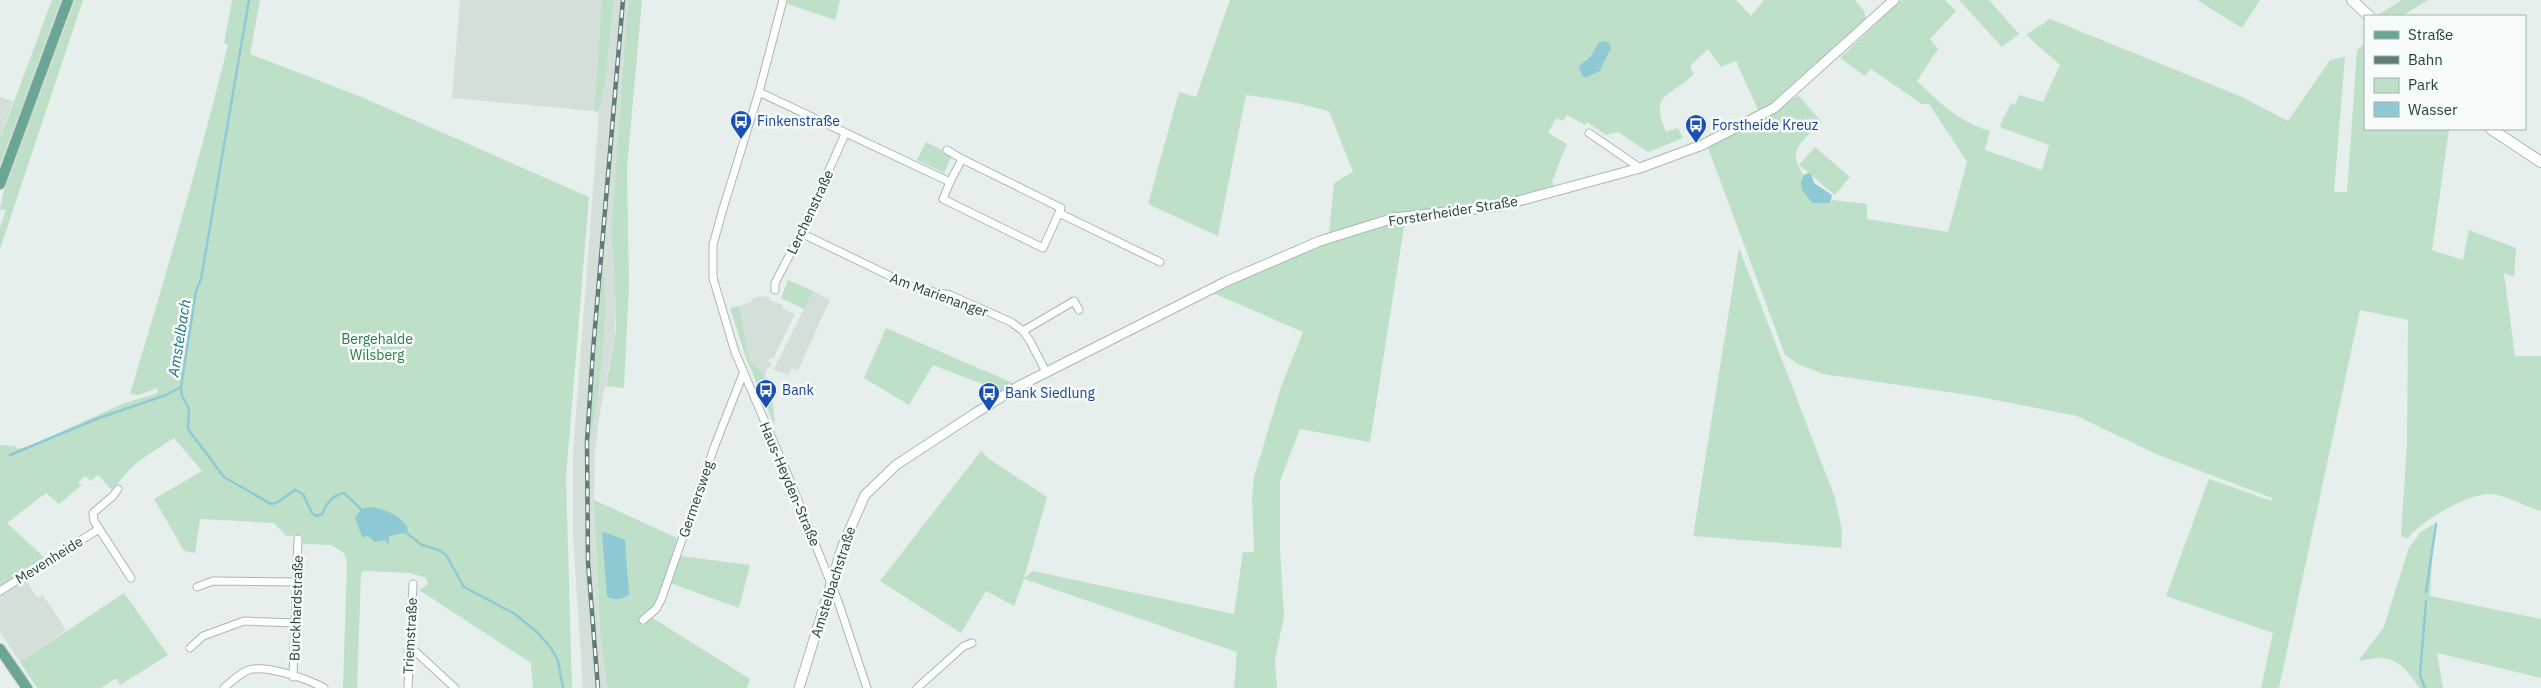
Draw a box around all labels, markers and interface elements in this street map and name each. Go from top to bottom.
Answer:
legend [2364,15,2526,130]
text: Straße [2408,25,2453,44]
text: Bahn [2408,50,2443,69]
text: Park [2408,75,2438,94]
text: Wasser [2408,100,2458,119]
bus stop icon: Finkenstraße [729,109,753,140]
place label: Finkenstraße [757,112,840,130]
bus stop icon: Forstheide Kreuz [1684,113,1708,144]
place label: Forstheide Kreuz [1712,116,1819,134]
street label: Lerchenstraße [783,167,838,257]
street label: Forsterheider Straße [1387,192,1519,230]
street label: Am Marienanger [887,269,991,321]
water label: Amstelbach [163,298,195,379]
park label: Bergehalde Wilsberg [341,330,413,364]
bus stop icon: Bank [754,378,778,409]
place label: Bank [782,381,815,399]
bus stop icon: Bank Siedlung [977,381,1001,412]
place label: Bank Siedlung [1005,384,1095,402]
street label: Haus-Heyden-Straße [756,419,824,549]
street label: Germersweg [674,458,718,540]
street label: Amstelbachstraße [807,524,860,640]
street label: Mevenheide [12,532,86,588]
street label: Burckhardstraße [285,554,307,661]
street label: Triemstraße [399,597,421,675]

